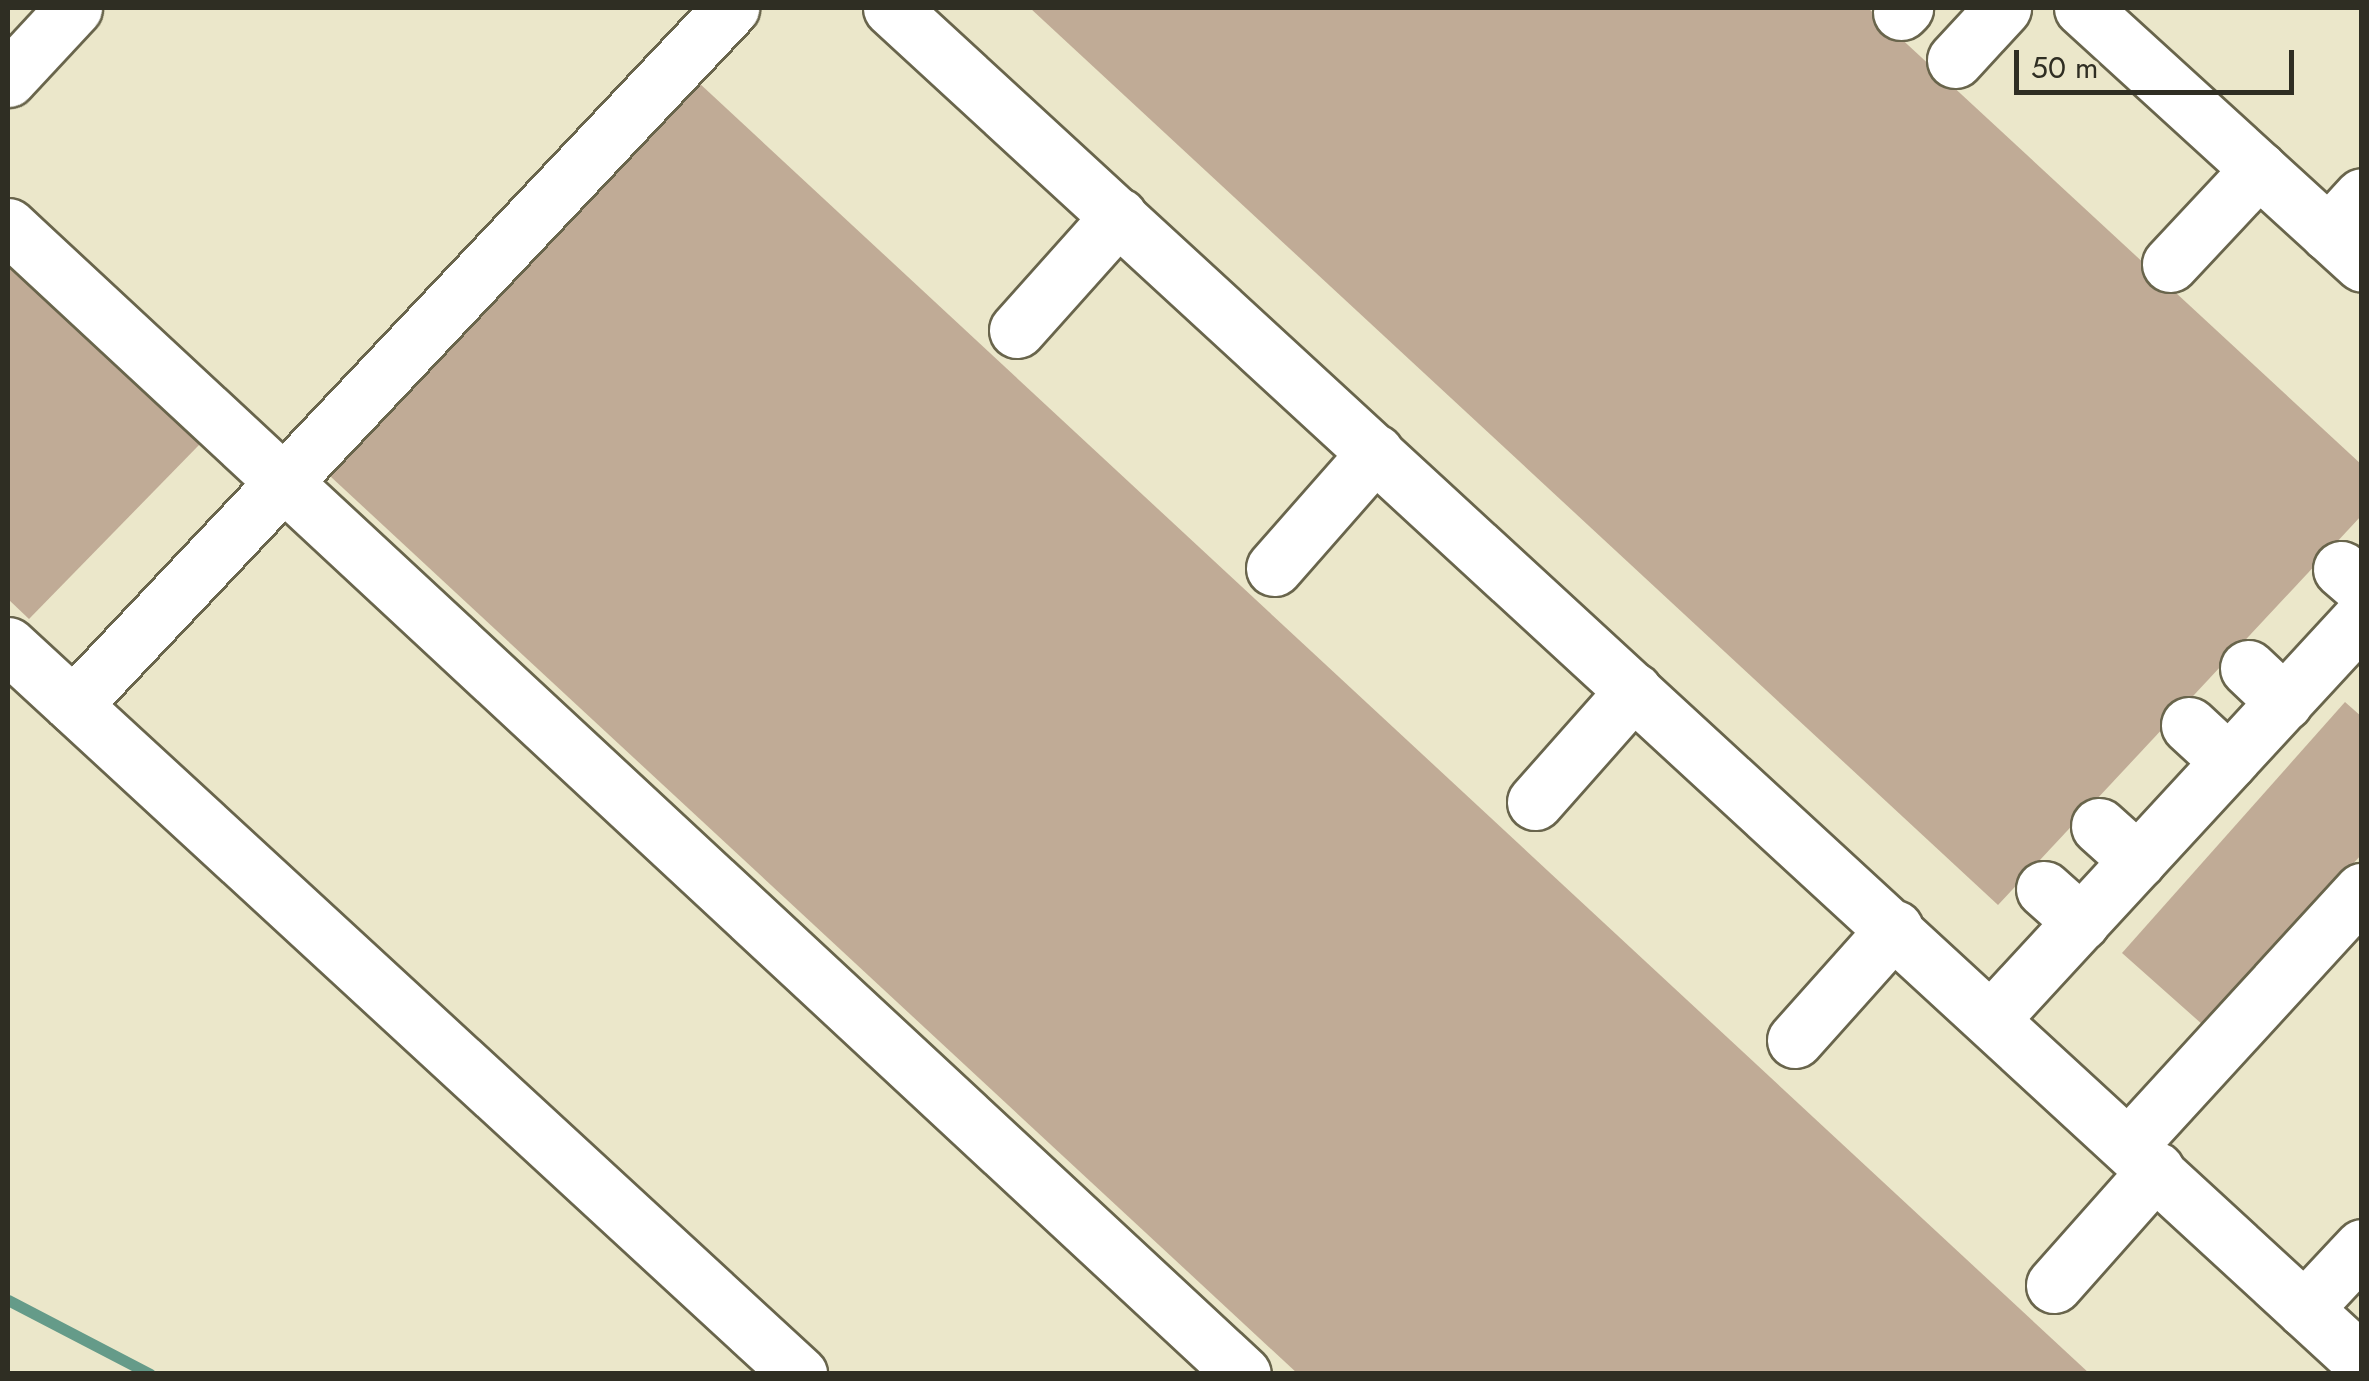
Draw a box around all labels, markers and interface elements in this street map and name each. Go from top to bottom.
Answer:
scale bar [2019,30,2299,92]
text: 50 m [2031,46,2098,89]

